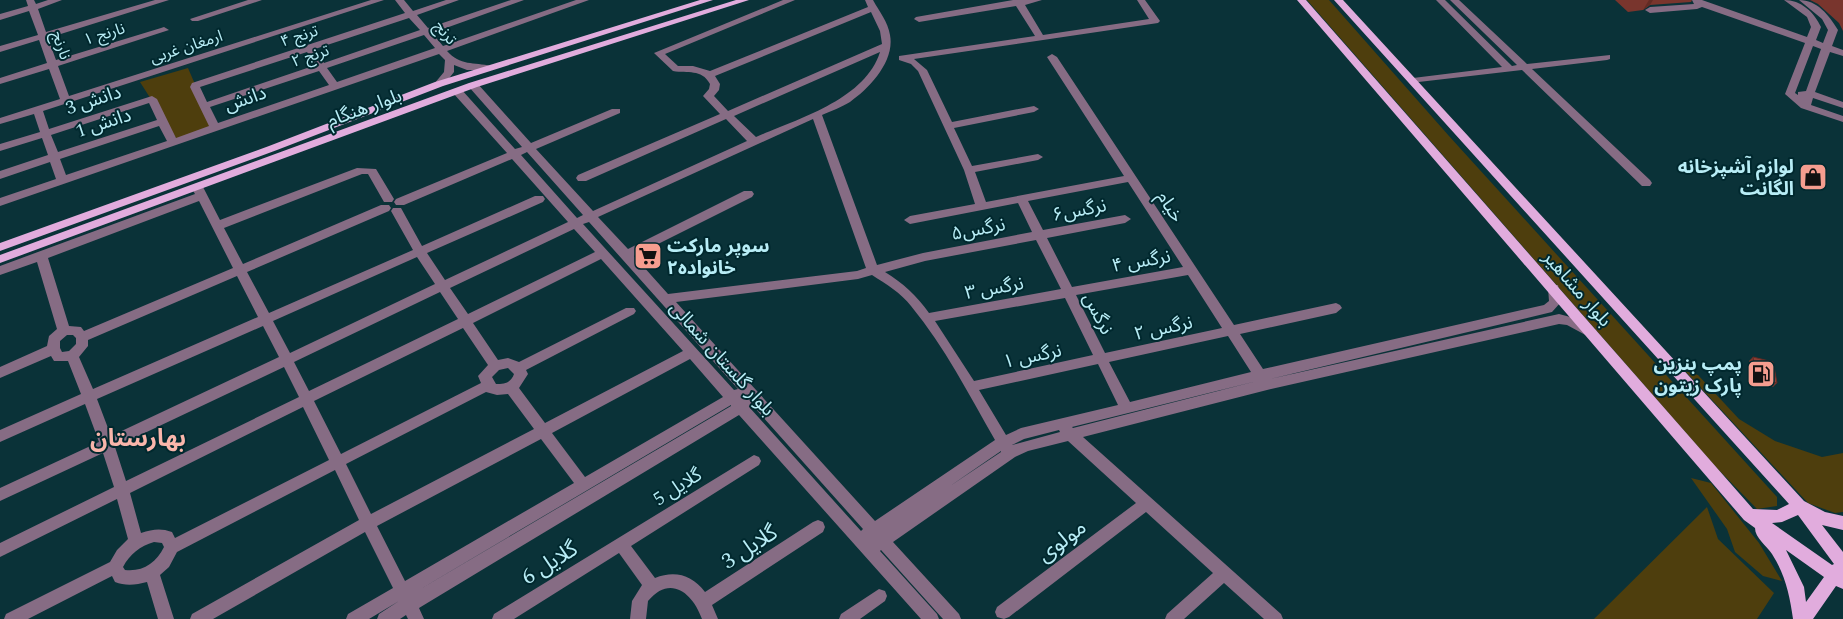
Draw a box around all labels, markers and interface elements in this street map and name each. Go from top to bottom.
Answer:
street label: ترنج [428,15,463,50]
street label: نارنج ۱ [81,16,128,52]
street label: ترنج ۴ [277,19,322,53]
street label: ارمغان غربی [147,24,226,70]
street label: نارنج [45,28,77,63]
street label: ترنج ۲ [288,38,333,74]
street label: دانش 3 [62,78,125,123]
street label: دانش [221,79,270,120]
street label: بلوار هنگام [323,81,406,135]
street label: دانش 1 [72,101,135,146]
place label: لوازم آشپزخانه الگانت [1678,153,1794,204]
shop icon: لوازم آشپزخانه الگانت [1798,162,1828,192]
street label: خیام [1149,185,1191,229]
street label: نرگس۶ [1050,191,1109,230]
street label: نرگس۵ [949,210,1008,249]
place label: سوپر ماركت خانواده٢ [667,232,770,283]
supermarket icon: سوپر ماركت خانواده٢ [633,241,663,271]
street label: نرگس ۴ [1109,242,1173,281]
street label: بلوار مشاهیر [1535,244,1618,334]
street label: نرگس ۳ [962,269,1026,308]
street label: نرگس [1075,288,1121,340]
street label: بلوار گلستان شمالی [662,295,782,423]
street label: نرگس ۲ [1131,308,1195,349]
street label: نرگس ۱ [1000,336,1064,377]
place label: پمپ بنزین پارک زیتون [1653,350,1742,401]
fuel station icon: پمپ بنزین پارک زیتون [1746,359,1776,389]
district label: بهارستان [90,421,186,457]
street label: گلایل 5 [648,460,709,514]
street label: مولوی [1030,512,1094,571]
street label: گلایل 3 [715,516,785,578]
street label: گلایل 6 [515,533,585,594]

